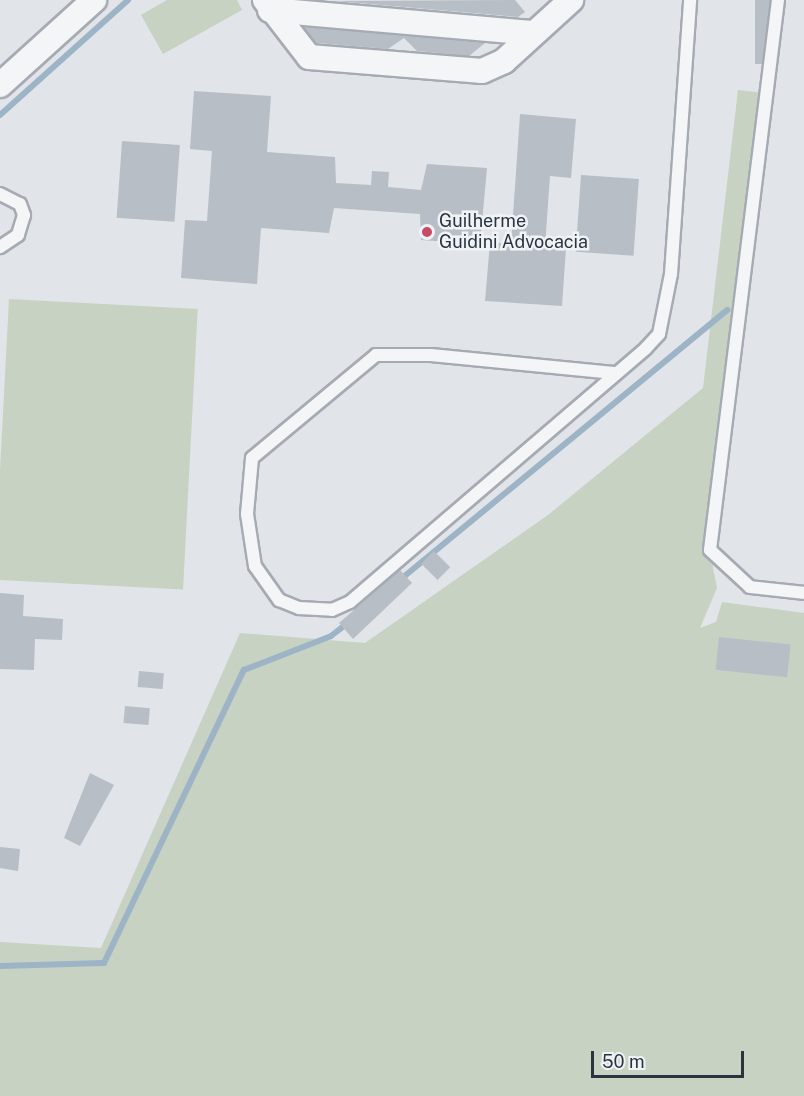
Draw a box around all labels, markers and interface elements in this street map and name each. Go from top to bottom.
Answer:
place label: Guilherme Guidini Advocacia [439,211,588,254]
marker: Guilherme Guidini Advocacia [420,225,434,239]
scale bar [594,1039,747,1077]
text: 50 m [602,1051,645,1072]

